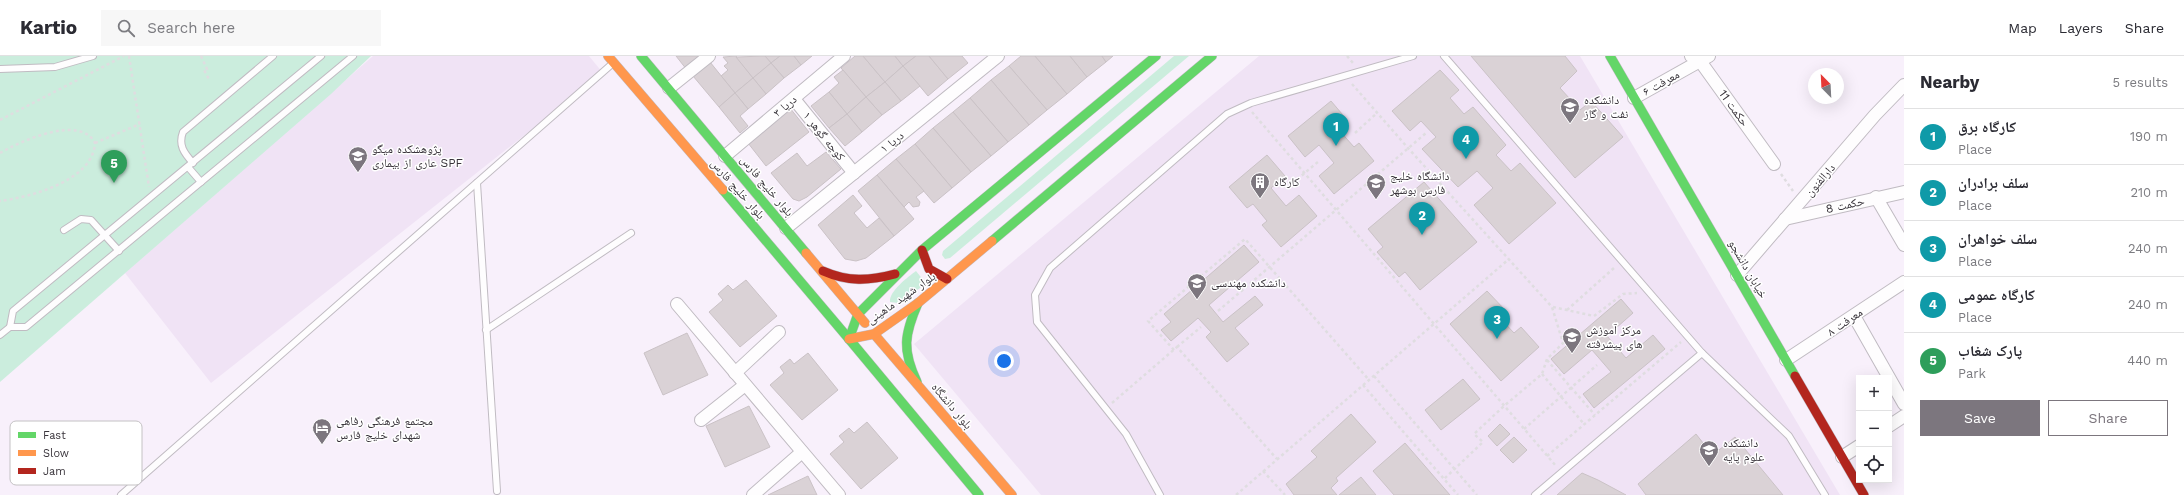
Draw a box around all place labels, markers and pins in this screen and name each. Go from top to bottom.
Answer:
place label: دانشکده نفت و گاز [1583,93,1628,121]
school or university icon: دانشکده نفت و گاز [1559,96,1581,124]
pin: 1 [1323,113,1349,146]
pin: 4 [1453,126,1479,159]
place label: پژوهشکده میگو عاری از بیماری SPF [372,142,463,170]
school or university icon: پژوهشکده میگو عاری از بیماری SPF [347,145,369,173]
pin: 5 [101,150,127,183]
place label: دانشگاه خلیج فارس بوشهر [1389,169,1450,197]
building icon: کارگاه [1249,171,1271,199]
school or university icon: دانشگاه خلیج فارس بوشهر [1365,172,1387,200]
place label: کارگاه [1274,175,1300,189]
pin: 2 [1409,202,1435,235]
school or university icon: دانشکده مهندسی [1186,272,1208,300]
place label: دانشکده مهندسی [1211,276,1286,290]
pin: 3 [1484,306,1510,339]
place label: مرکز آموزش های پیشرفته [1586,323,1643,351]
school or university icon: مرکز آموزش های پیشرفته [1561,326,1583,354]
place label: مجتمع فرهنگی رفاهی شهدای خلیج فارس [336,414,433,442]
hotel icon: مجتمع فرهنگی رفاهی شهدای خلیج فارس [311,417,333,445]
place label: دانشکده علوم پایه [1723,436,1764,465]
school or university icon: دانشکده علوم پایه [1698,439,1720,467]

